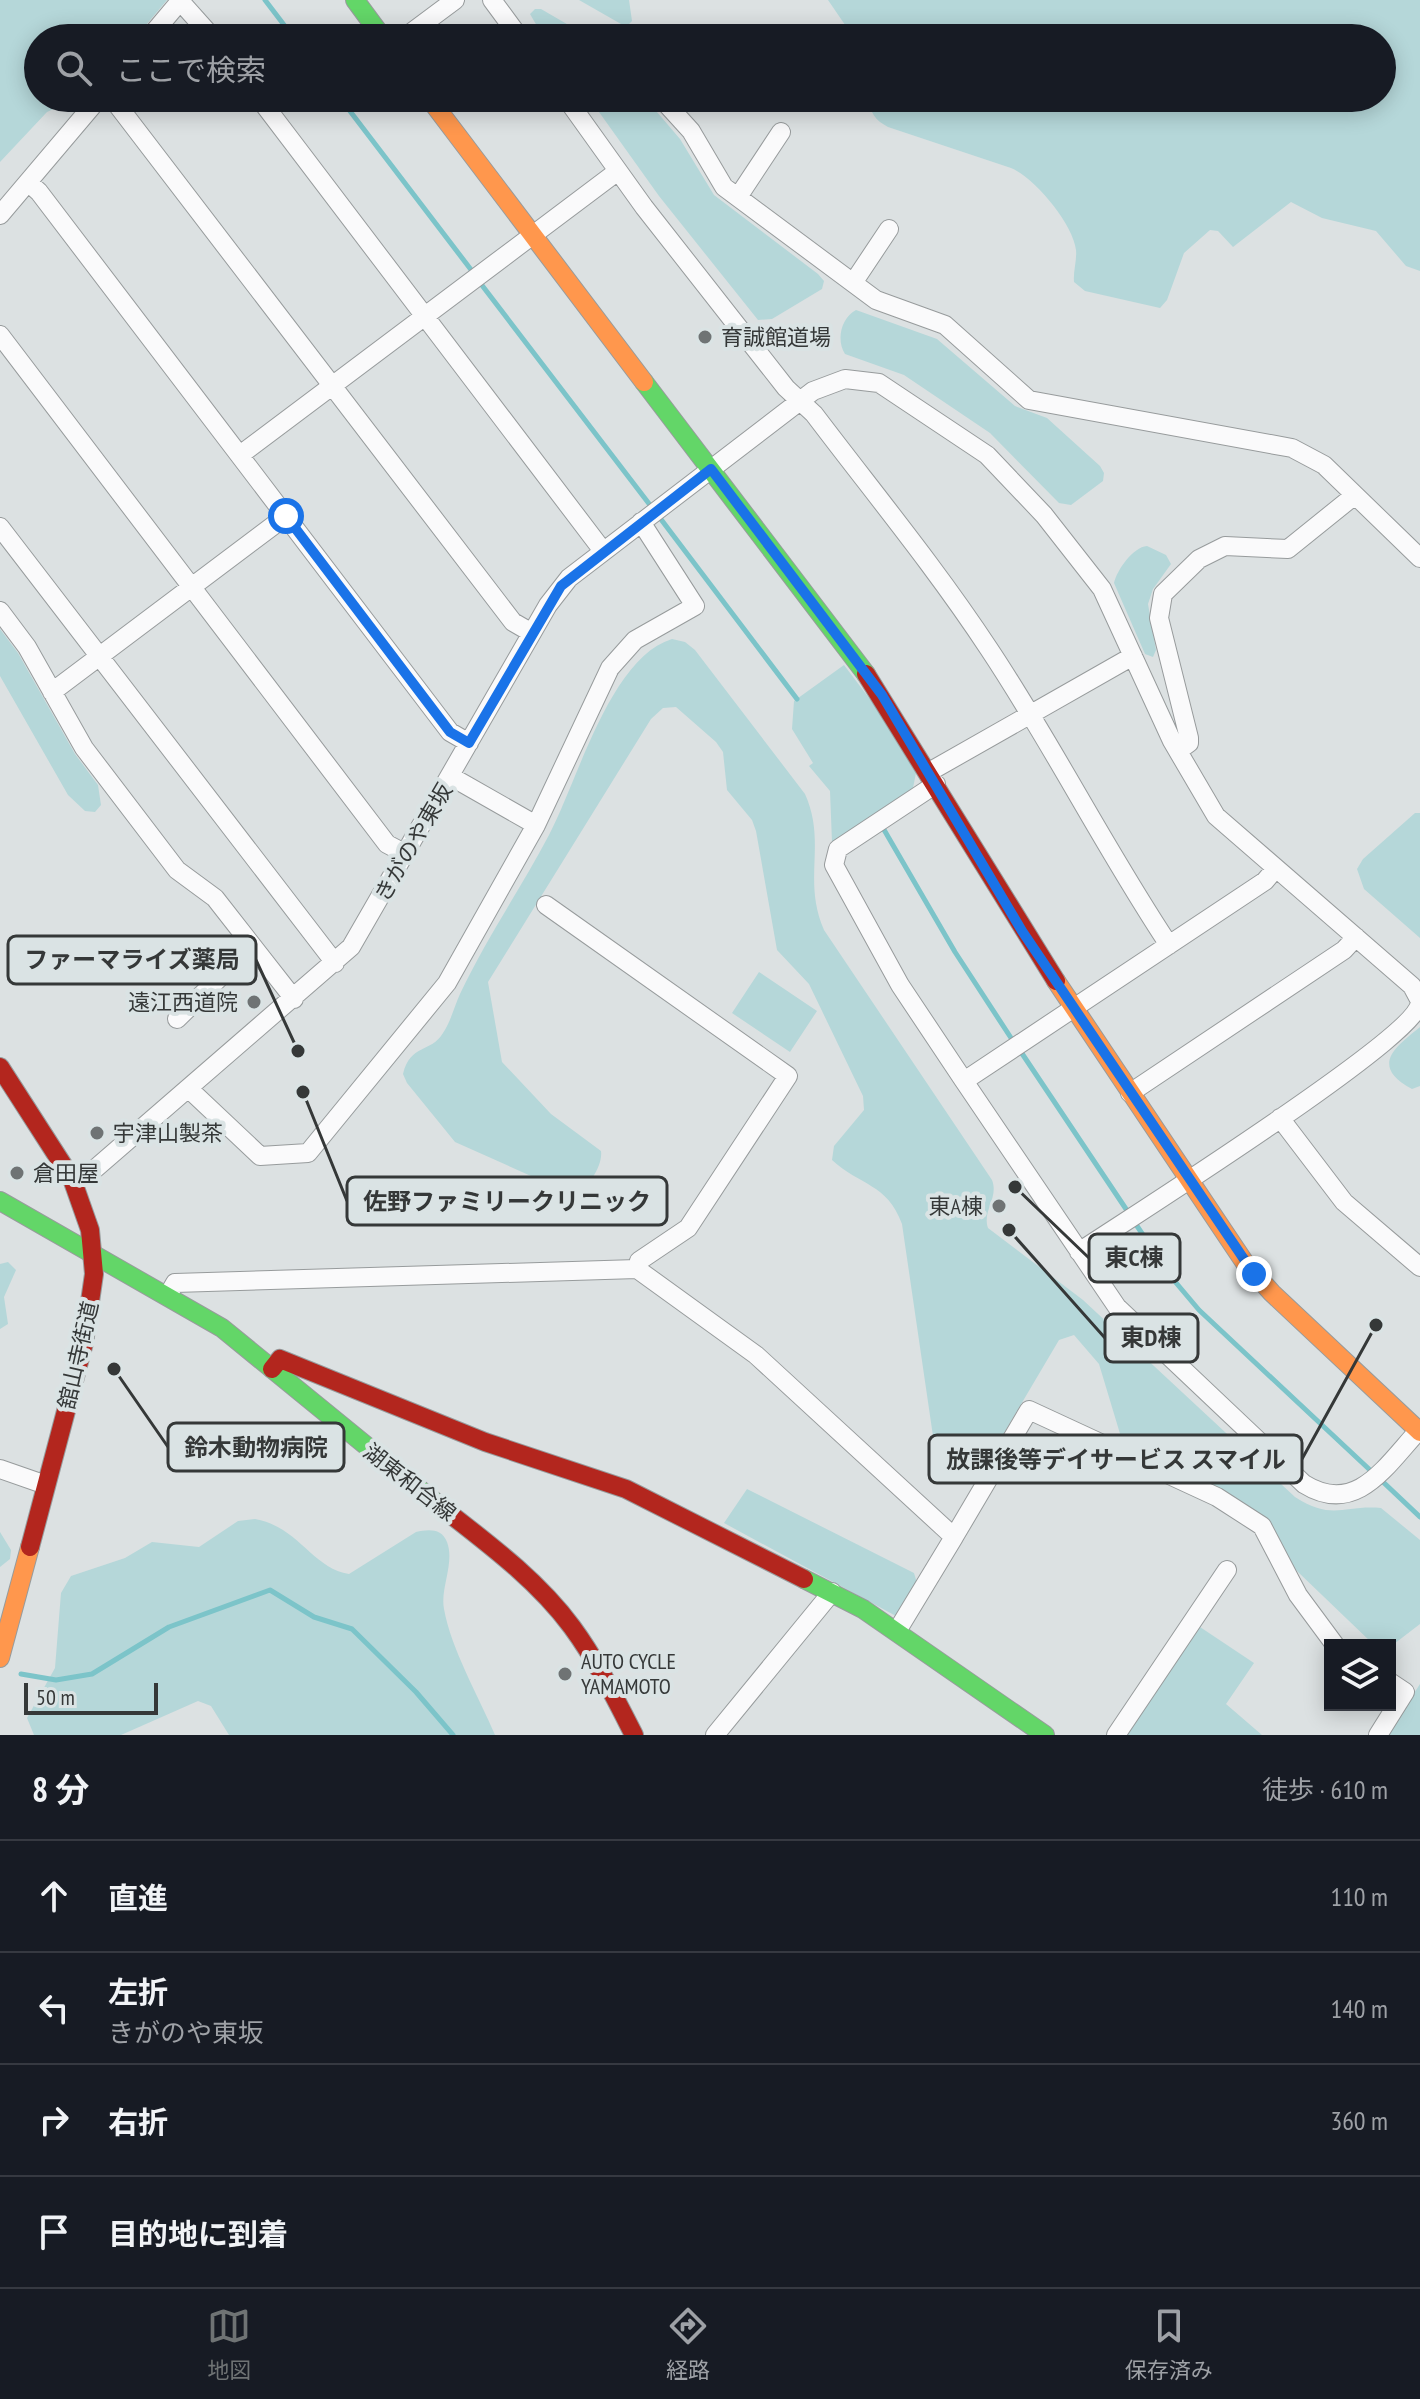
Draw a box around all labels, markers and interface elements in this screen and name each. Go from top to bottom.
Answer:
search box [24,24,1396,112]
icon: search [52,46,96,90]
text: ここで検索 [116,50,266,89]
place label: 育誠館道場 [721,323,831,351]
marker: 育誠館道場 [696,328,714,346]
route start [268,498,304,534]
street label: きがのや東坂 [368,778,458,906]
callout: ファーマライズ薬局 [8,936,256,984]
text: ファーマライズ薬局 [24,944,240,975]
place label: 遠江西道院 [128,988,238,1016]
marker: 遠江西道院 [245,993,263,1011]
place label: 宇津山製茶 [113,1119,223,1147]
marker: 宇津山製茶 [88,1124,106,1142]
place label: 倉田屋 [33,1159,99,1187]
marker: 倉田屋 [8,1164,26,1182]
callout: 佐野ファミリークリニック [347,1177,667,1225]
text: 佐野ファミリークリニック [363,1186,651,1217]
place label: 東A棟 [929,1192,983,1220]
marker: 東A棟 [990,1197,1008,1215]
callout: 東C棟 [1089,1234,1180,1282]
text: 東C棟 [1105,1242,1163,1273]
route end [1236,1256,1272,1292]
street label: 舘山寺街道 [52,1298,104,1412]
callout: 東D棟 [1105,1314,1198,1362]
text: 東D棟 [1121,1322,1181,1353]
callout: 鈴木動物病院 [168,1423,344,1471]
text: 鈴木動物病院 [184,1432,328,1463]
callout: 放課後等デイサービス スマイル [929,1435,1302,1483]
street label: 湖東和合線 [358,1437,462,1527]
text: 放課後等デイサービス スマイル [946,1444,1286,1475]
map controls [1324,1639,1396,1711]
button: layers [1324,1639,1396,1711]
place label: AUTO CYCLE YAMAMOTO [581,1647,676,1700]
marker: AUTO CYCLE YAMAMOTO [556,1665,574,1683]
scale bar [24,1679,158,1715]
text: 50 m [36,1683,75,1711]
text: 8 分 [32,1767,89,1811]
text: 徒歩 · 610 m [1262,1773,1388,1806]
icon: ahead [32,1874,76,1918]
text: 直進 [108,1878,168,1917]
text: 110 m [1330,1880,1388,1913]
text: 左折 [108,1972,168,2011]
icon: left [32,1986,76,2030]
text: 140 m [1330,1992,1388,2025]
text: きがのや東坂 [108,2016,264,2049]
icon: right [32,2098,76,2142]
text: 右折 [108,2102,168,2141]
text: 360 m [1330,2104,1388,2137]
icon: arrive [32,2210,76,2254]
text: 目的地に到着 [108,2214,288,2253]
tab: 地図 [207,2304,251,2384]
tab: 経路 [666,2304,710,2384]
tab: 保存済み [1125,2304,1213,2384]

